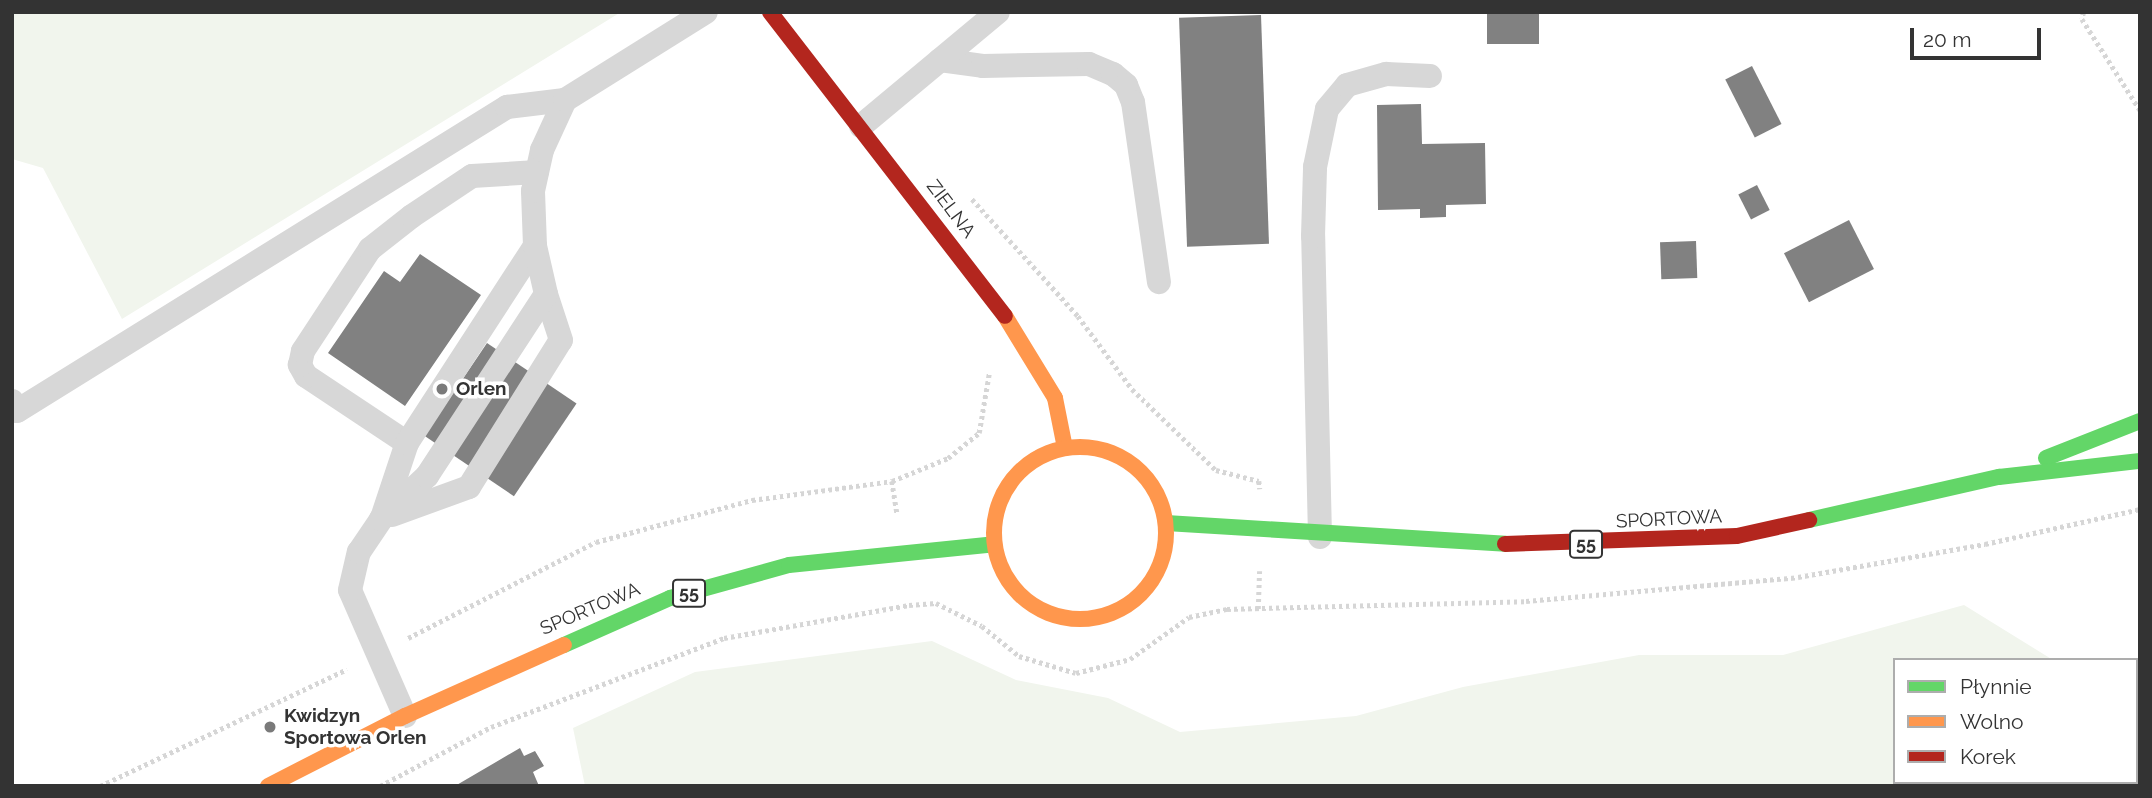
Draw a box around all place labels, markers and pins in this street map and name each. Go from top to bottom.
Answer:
place label: Orlen [456,378,507,400]
marker: Orlen [434,381,450,397]
place label: Kwidzyn Sportowa Orlen [284,705,426,749]
marker: Kwidzyn Sportowa Orlen [262,719,278,735]

